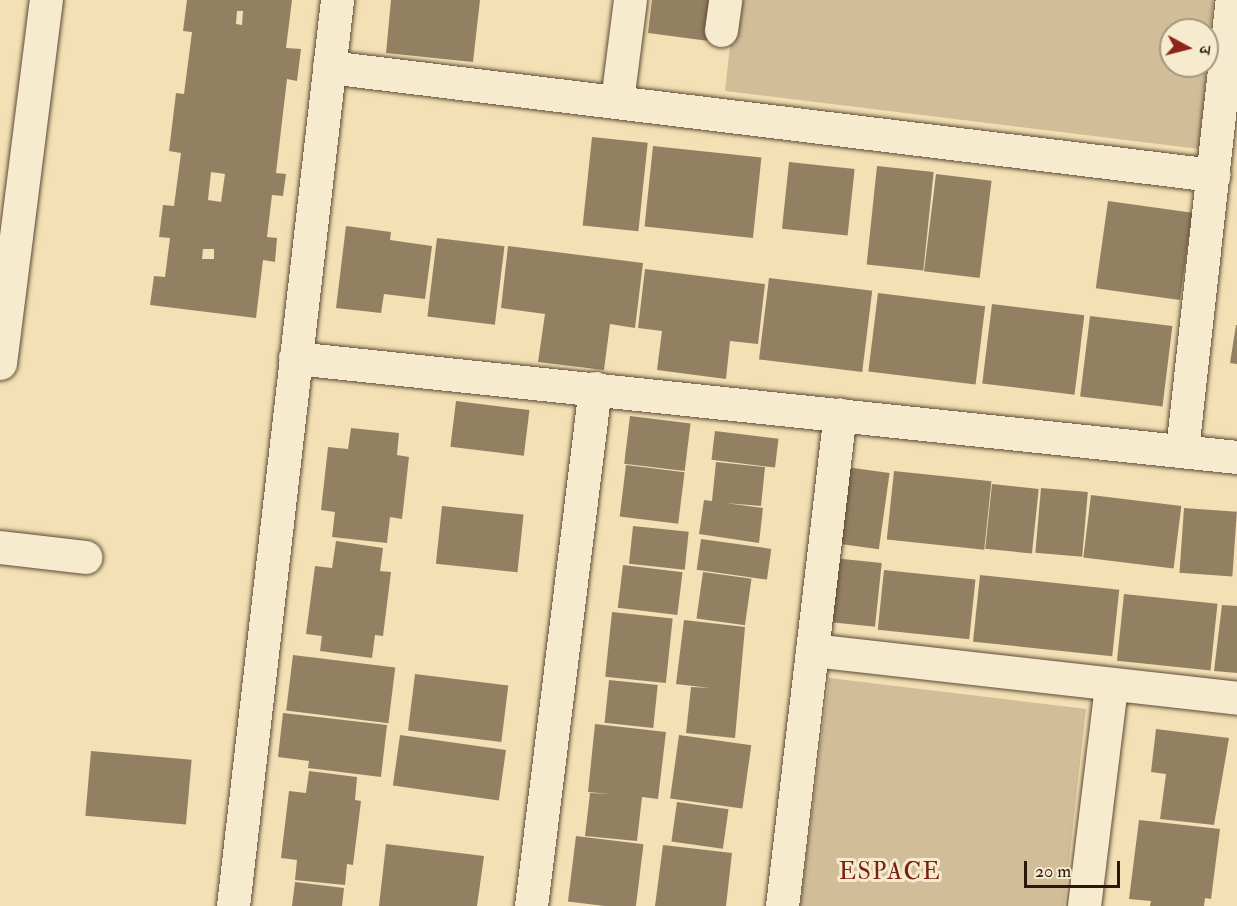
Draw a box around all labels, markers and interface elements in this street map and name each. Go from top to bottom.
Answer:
north arrow [1159,18,1219,78]
text: उ [1194,45,1215,55]
scale bar [1027,849,1123,887]
district label: ESPACE [839,858,941,886]
text: 20 m [1035,860,1071,883]

